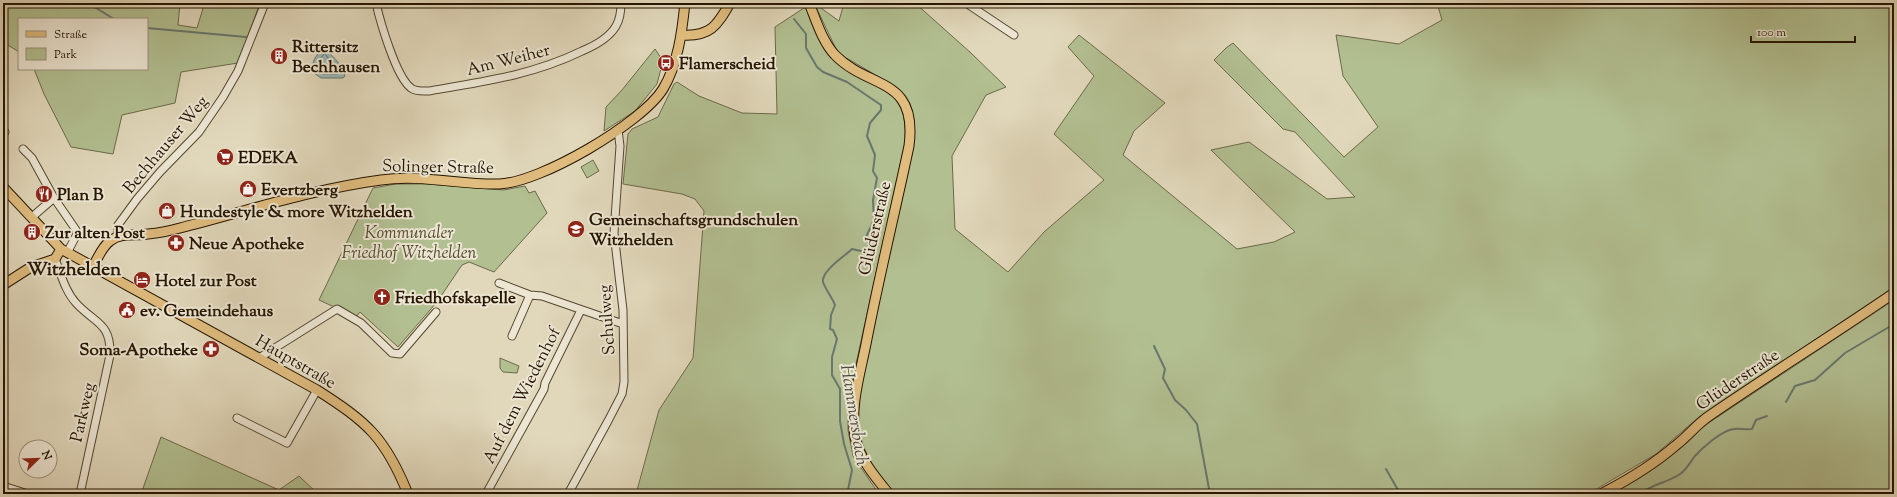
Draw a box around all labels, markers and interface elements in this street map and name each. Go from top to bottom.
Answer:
legend [18,18,148,70]
scale bar [1751,18,1855,44]
text: 100 m [1757,24,1786,42]
text: Straße [54,26,88,44]
place label: Rittersitz Bechhausen [292,36,381,80]
street label: Am Weiher [464,39,554,83]
text: Park [54,46,77,64]
building icon: Rittersitz Bechhausen [269,46,289,66]
bus stop icon: Flamerscheid [656,53,676,73]
place label: Flamerscheid [679,53,776,77]
street label: Bechhauser Weg [118,91,215,200]
supermarket icon: EDEKA [215,147,235,167]
place label: EDEKA [238,147,298,171]
street label: Solinger Straße [382,155,494,181]
shop icon: Evertzberg [238,179,258,199]
place label: Evertzberg [261,179,339,203]
street label: Glüderstraße [854,179,898,278]
restaurant icon: Plan B [34,184,54,204]
place label: Plan B [57,184,104,208]
shop icon: Hundestyle & more Witzhelden [157,201,177,221]
place label: Hundestyle & more Witzhelden [180,201,414,225]
place label: Gemeinschaftsgrundschulen Witzhelden [589,209,799,253]
school or university icon: Gemeinschaftsgrundschulen Witzhelden [566,219,586,239]
building icon: Zur alten Post [22,222,42,242]
place label: Zur alten Post [45,222,145,246]
park label: Kommunaler Friedhof Witzhelden [341,222,477,266]
pharmacy icon: Neue Apotheke [166,233,186,253]
place label: Neue Apotheke [189,233,304,257]
district label: Witzhelden [27,257,122,284]
hotel icon: Hotel zur Post [132,270,152,290]
place label: Hotel zur Post [155,270,257,294]
street label: Schulweg [594,284,622,356]
church icon: Friedhofskapelle [372,287,392,307]
place label: Friedhofskapelle [395,287,516,311]
public building icon: ev. Gemeindehaus [117,300,137,320]
place label: ev. Gemeindehaus [140,300,274,324]
street label: Auf dem Wiedenhof [478,322,568,468]
street label: Hauptstraße [250,330,340,396]
place label: Soma-Apotheke [79,339,198,363]
pharmacy icon: Soma-Apotheke [201,339,221,359]
street label: Glüderstraße [1692,344,1785,417]
water label: Hammersbach [832,363,874,468]
street label: Parkweg [65,380,102,445]
north arrow [18,439,58,479]
text: N [37,447,55,463]

